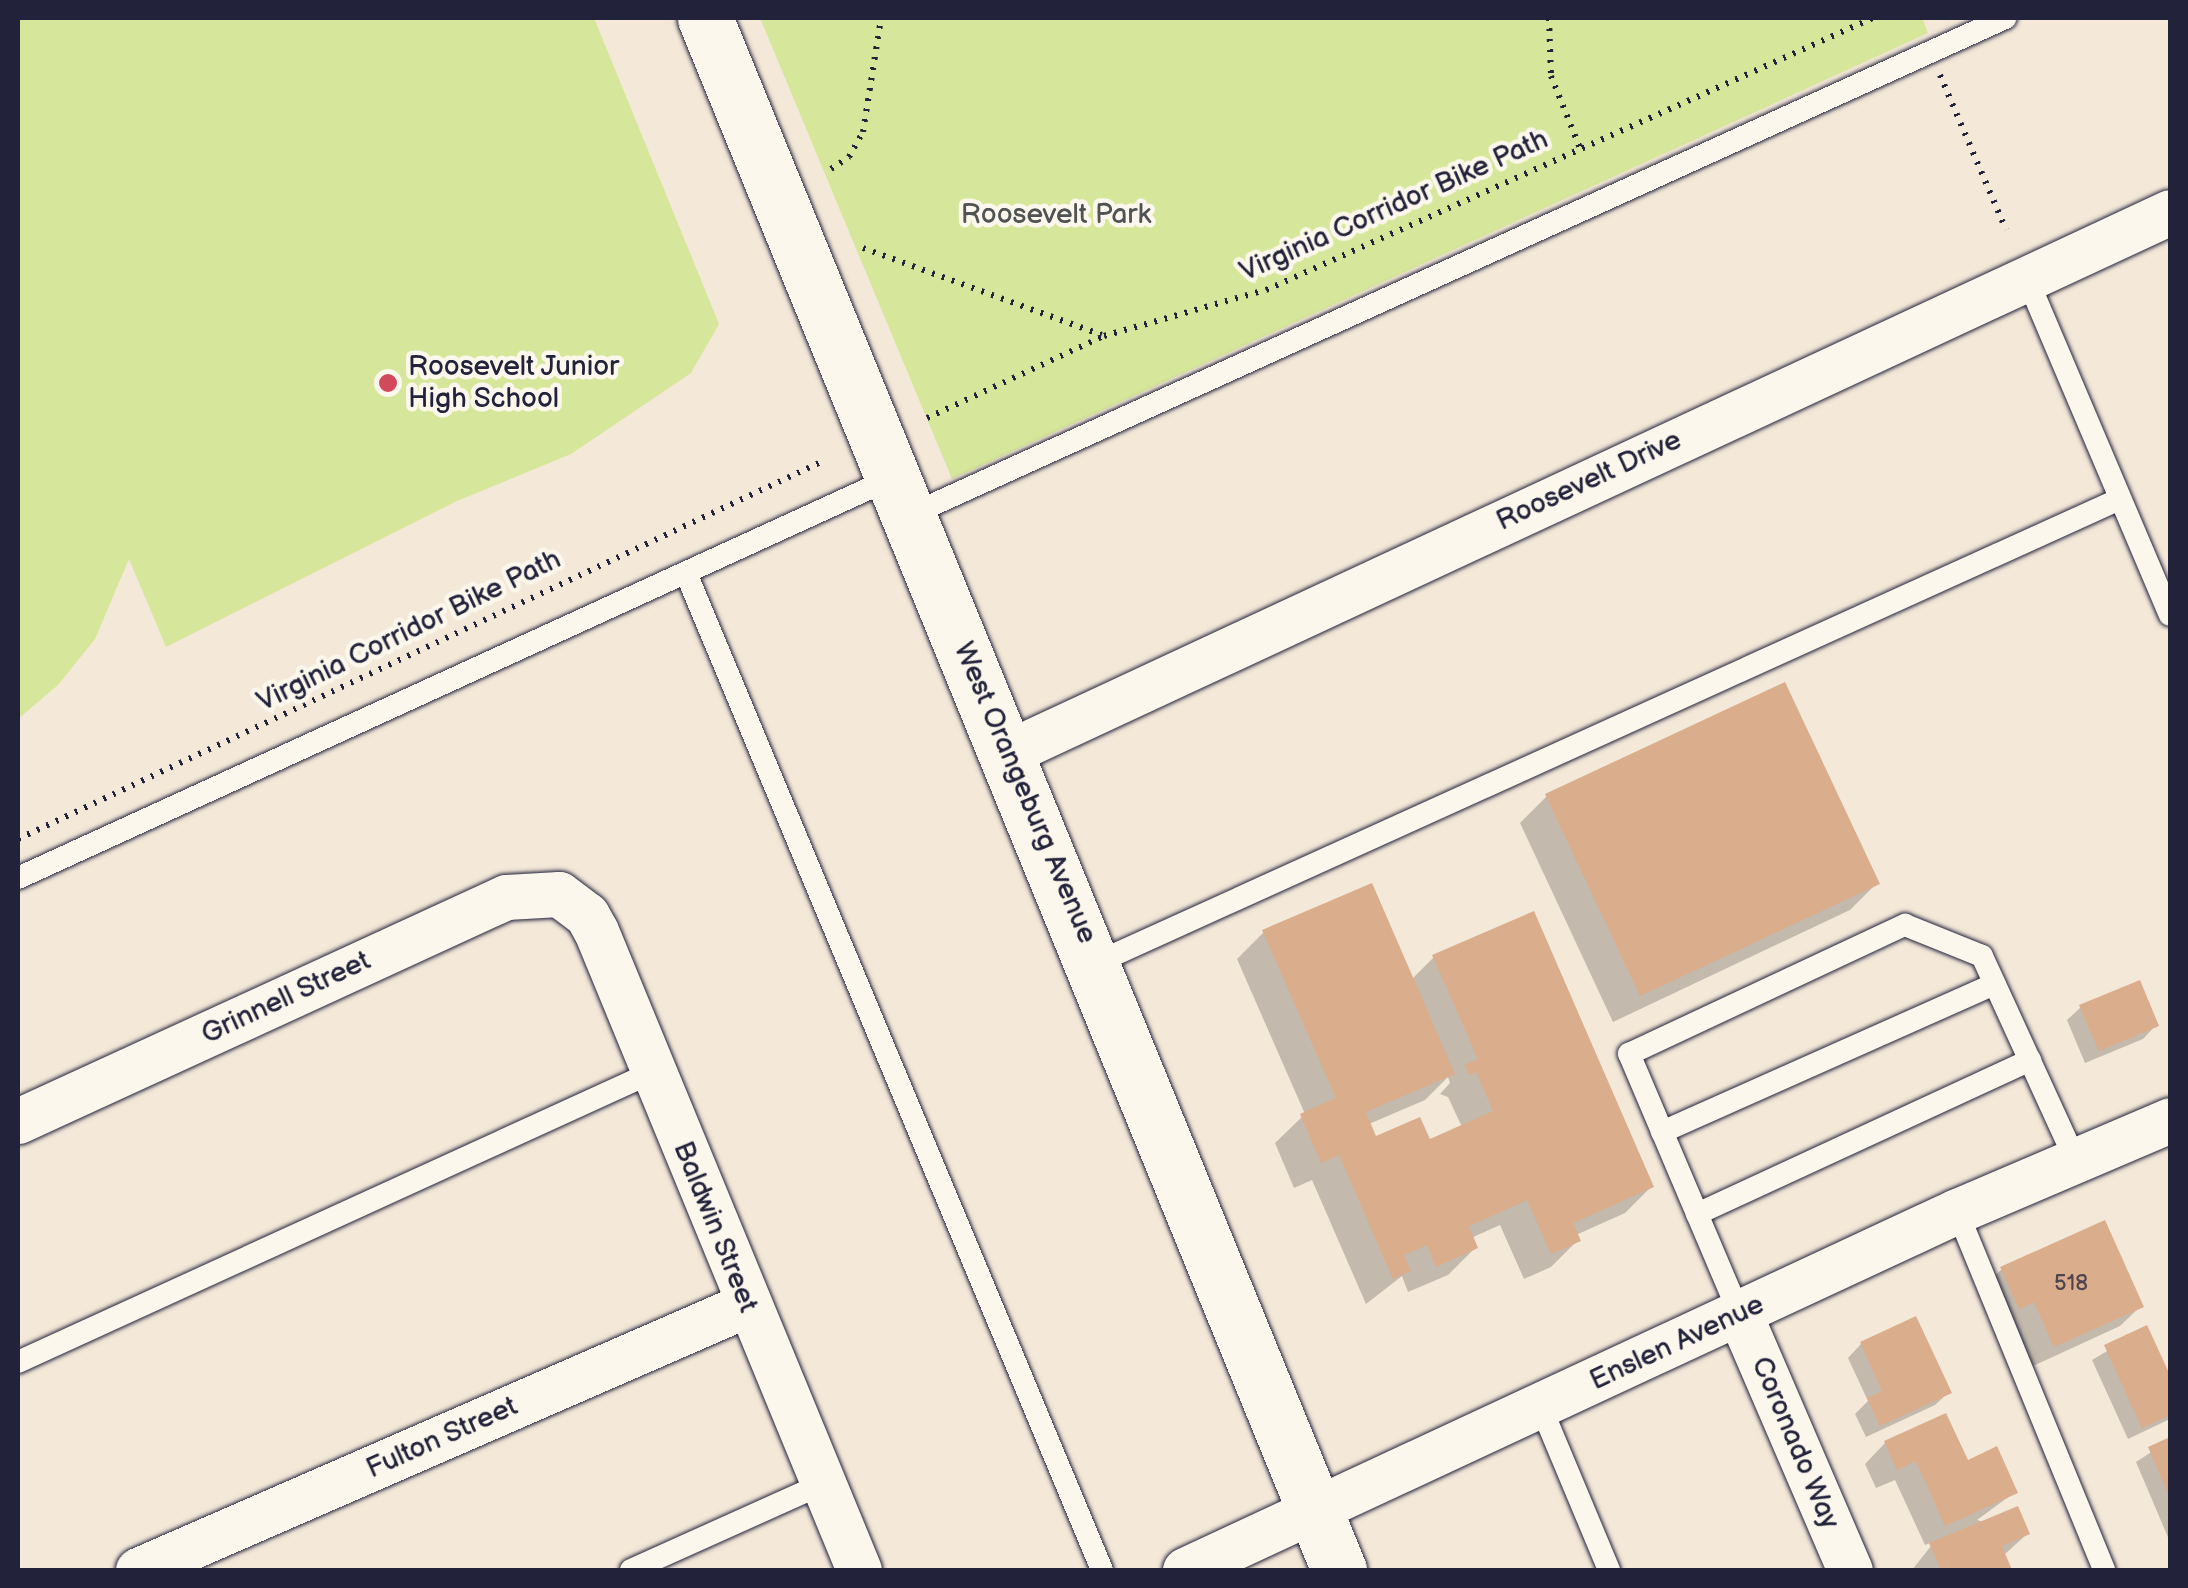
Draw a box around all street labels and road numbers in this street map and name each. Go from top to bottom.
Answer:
street label: Virginia Corridor Bike Path [1235,123,1553,289]
street label: Roosevelt Drive [1491,424,1687,538]
street label: Virginia Corridor Bike Path [252,543,566,719]
street label: West Orangeburg Avenue [946,637,1104,949]
street label: Grinnell Street [196,944,376,1052]
street label: Baldwin Street [665,1137,765,1317]
street label: Enslen Avenue [1585,1288,1769,1398]
street label: Coronado Way [1743,1351,1847,1535]
street label: Fulton Street [361,1390,523,1486]

